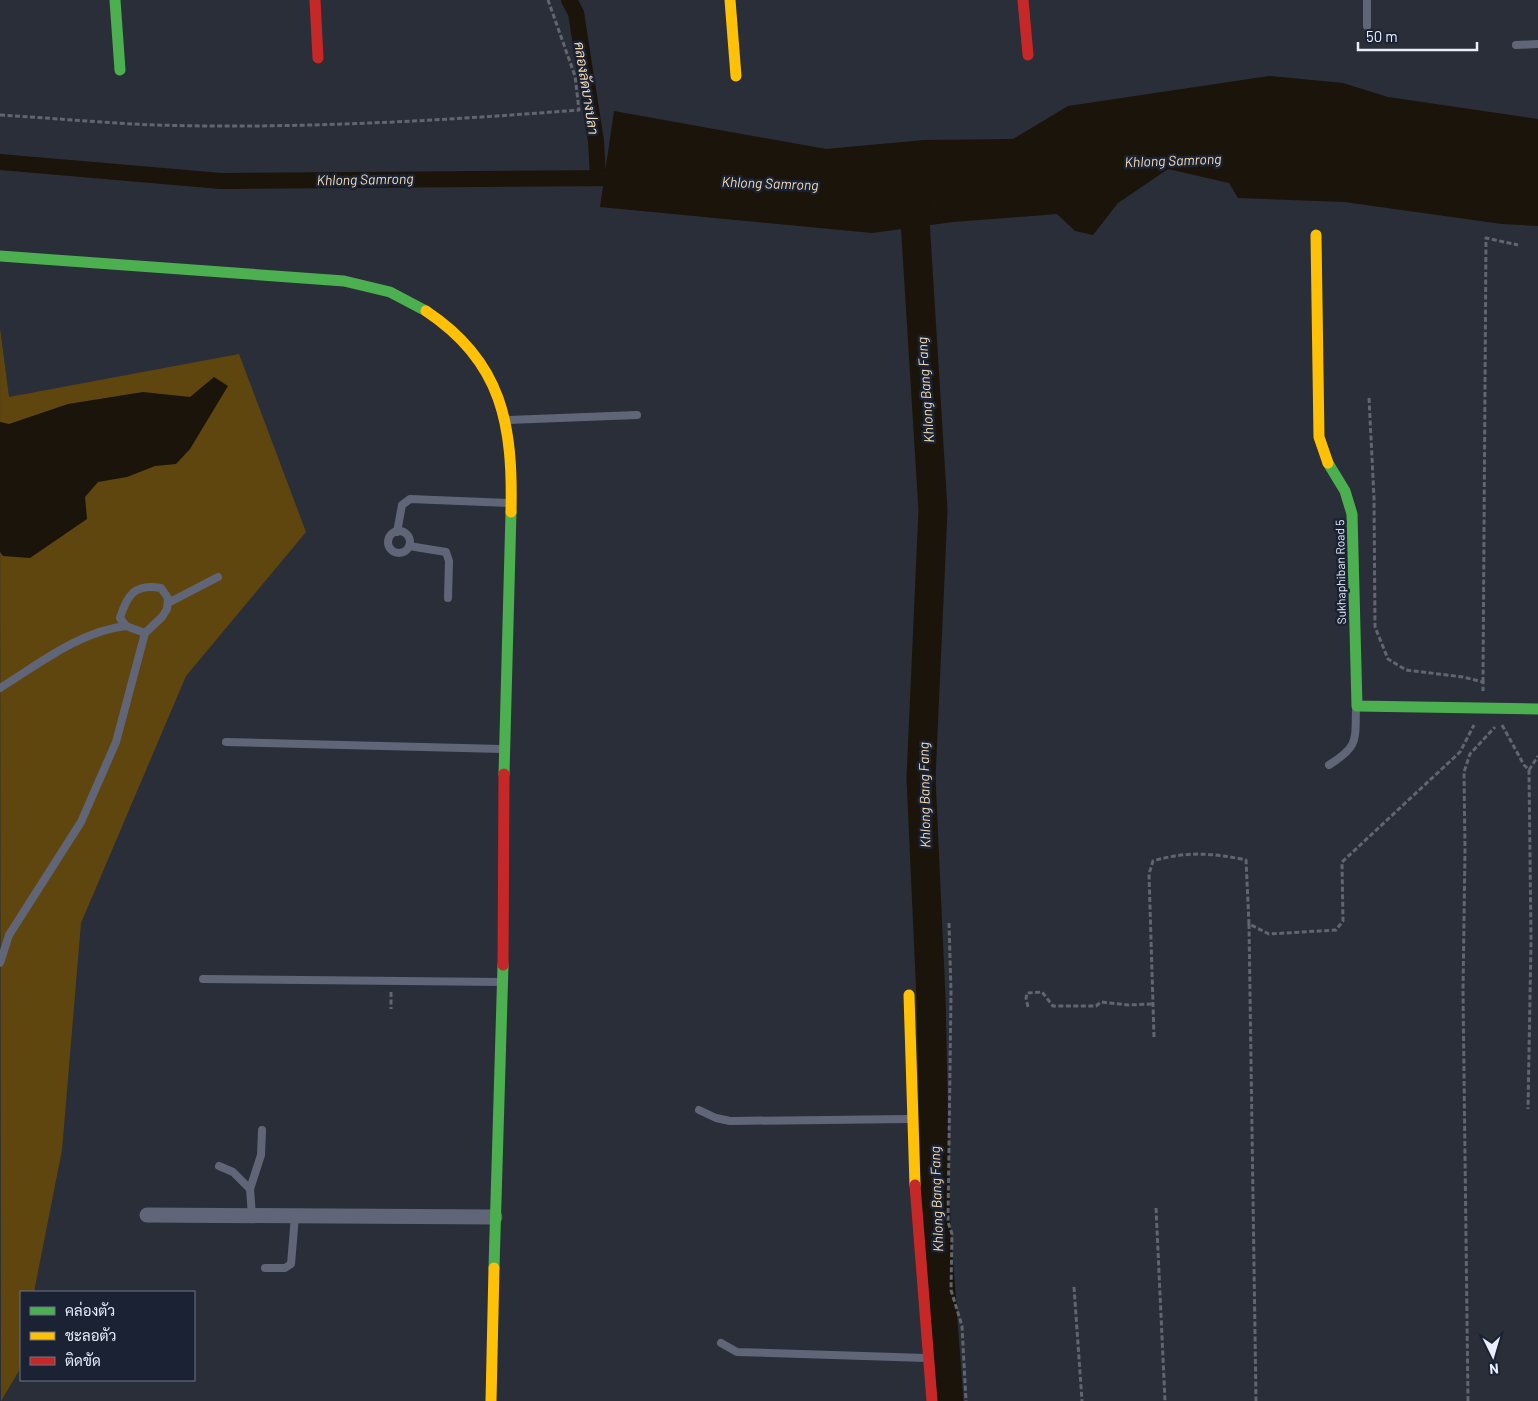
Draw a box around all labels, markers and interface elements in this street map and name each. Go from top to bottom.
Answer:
scale bar [1358,20,1477,52]
text: 50 m [1366,27,1398,45]
water label: คลองลัดบางปลา [571,40,603,136]
water label: Khlong Samrong [1124,150,1222,170]
water label: Khlong Samrong [316,170,414,188]
water label: Khlong Samrong [721,173,819,193]
water label: Khlong Bang Fang [913,337,937,443]
street label: Sukhaphiban Road 5 [1332,519,1348,625]
water label: Khlong Bang Fang [915,742,933,848]
water label: Khlong Bang Fang [926,1146,946,1252]
legend [20,1291,195,1381]
text: คล่องตัว [65,1301,115,1319]
text: ชะลอตัว [65,1326,116,1344]
north arrow [1468,1331,1518,1381]
text: ติดขัด [65,1351,101,1369]
text: N [1489,1361,1500,1378]

